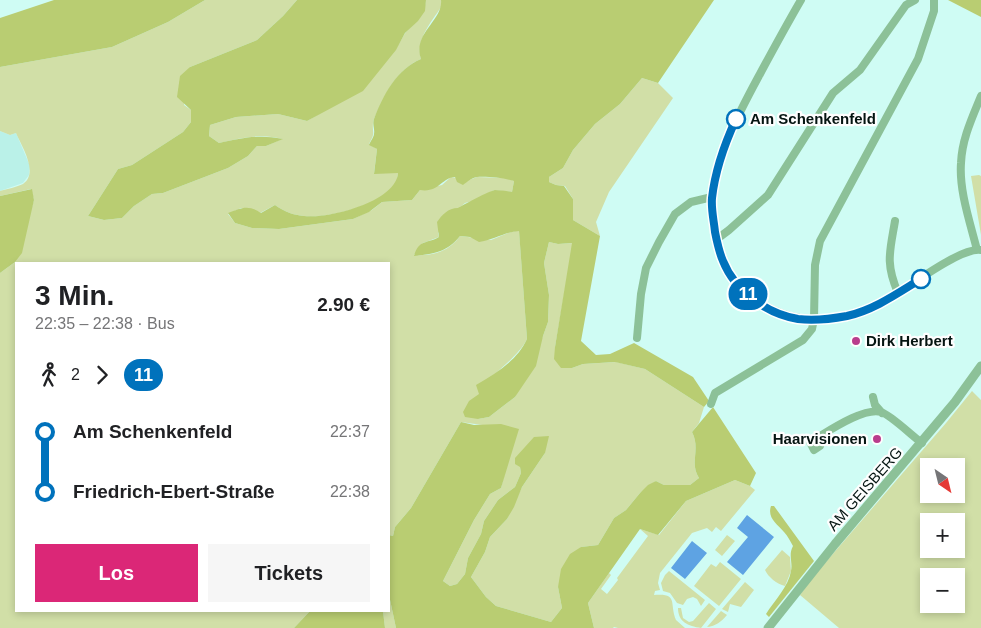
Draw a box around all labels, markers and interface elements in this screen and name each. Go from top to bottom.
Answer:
marker: Am Schenkenfeld [726,109,746,129]
place label: Am Schenkenfeld [750,110,876,127]
unlabelled marker [911,269,931,289]
line badge: 11 [726,278,770,310]
text: 3 Min. [35,280,114,311]
text: 11 [738,284,758,304]
text: 2.90 € [317,294,370,315]
text: 22:35 – 22:38 · Bus [35,315,175,332]
place label: Dirk Herbert [866,332,953,349]
marker: Dirk Herbert [850,335,862,347]
icon: walk [35,361,63,389]
icon: forward [88,361,116,389]
text: 11 [134,365,153,385]
text: 2 [71,366,80,383]
text: Am Schenkenfeld [73,421,232,442]
text: 22:37 [330,423,370,440]
place label: Haarvisionen [773,430,867,447]
marker: Haarvisionen [871,433,883,445]
street label: AM GEISBERG [824,443,905,534]
north arrow [920,458,965,502]
map controls [920,458,965,613]
text: Friedrich-Ebert-Straße [73,481,275,502]
text: 22:38 [330,483,370,500]
button: + [920,513,965,558]
button: Los [35,544,198,602]
button: Tickets [208,544,370,602]
button: − [920,568,965,613]

